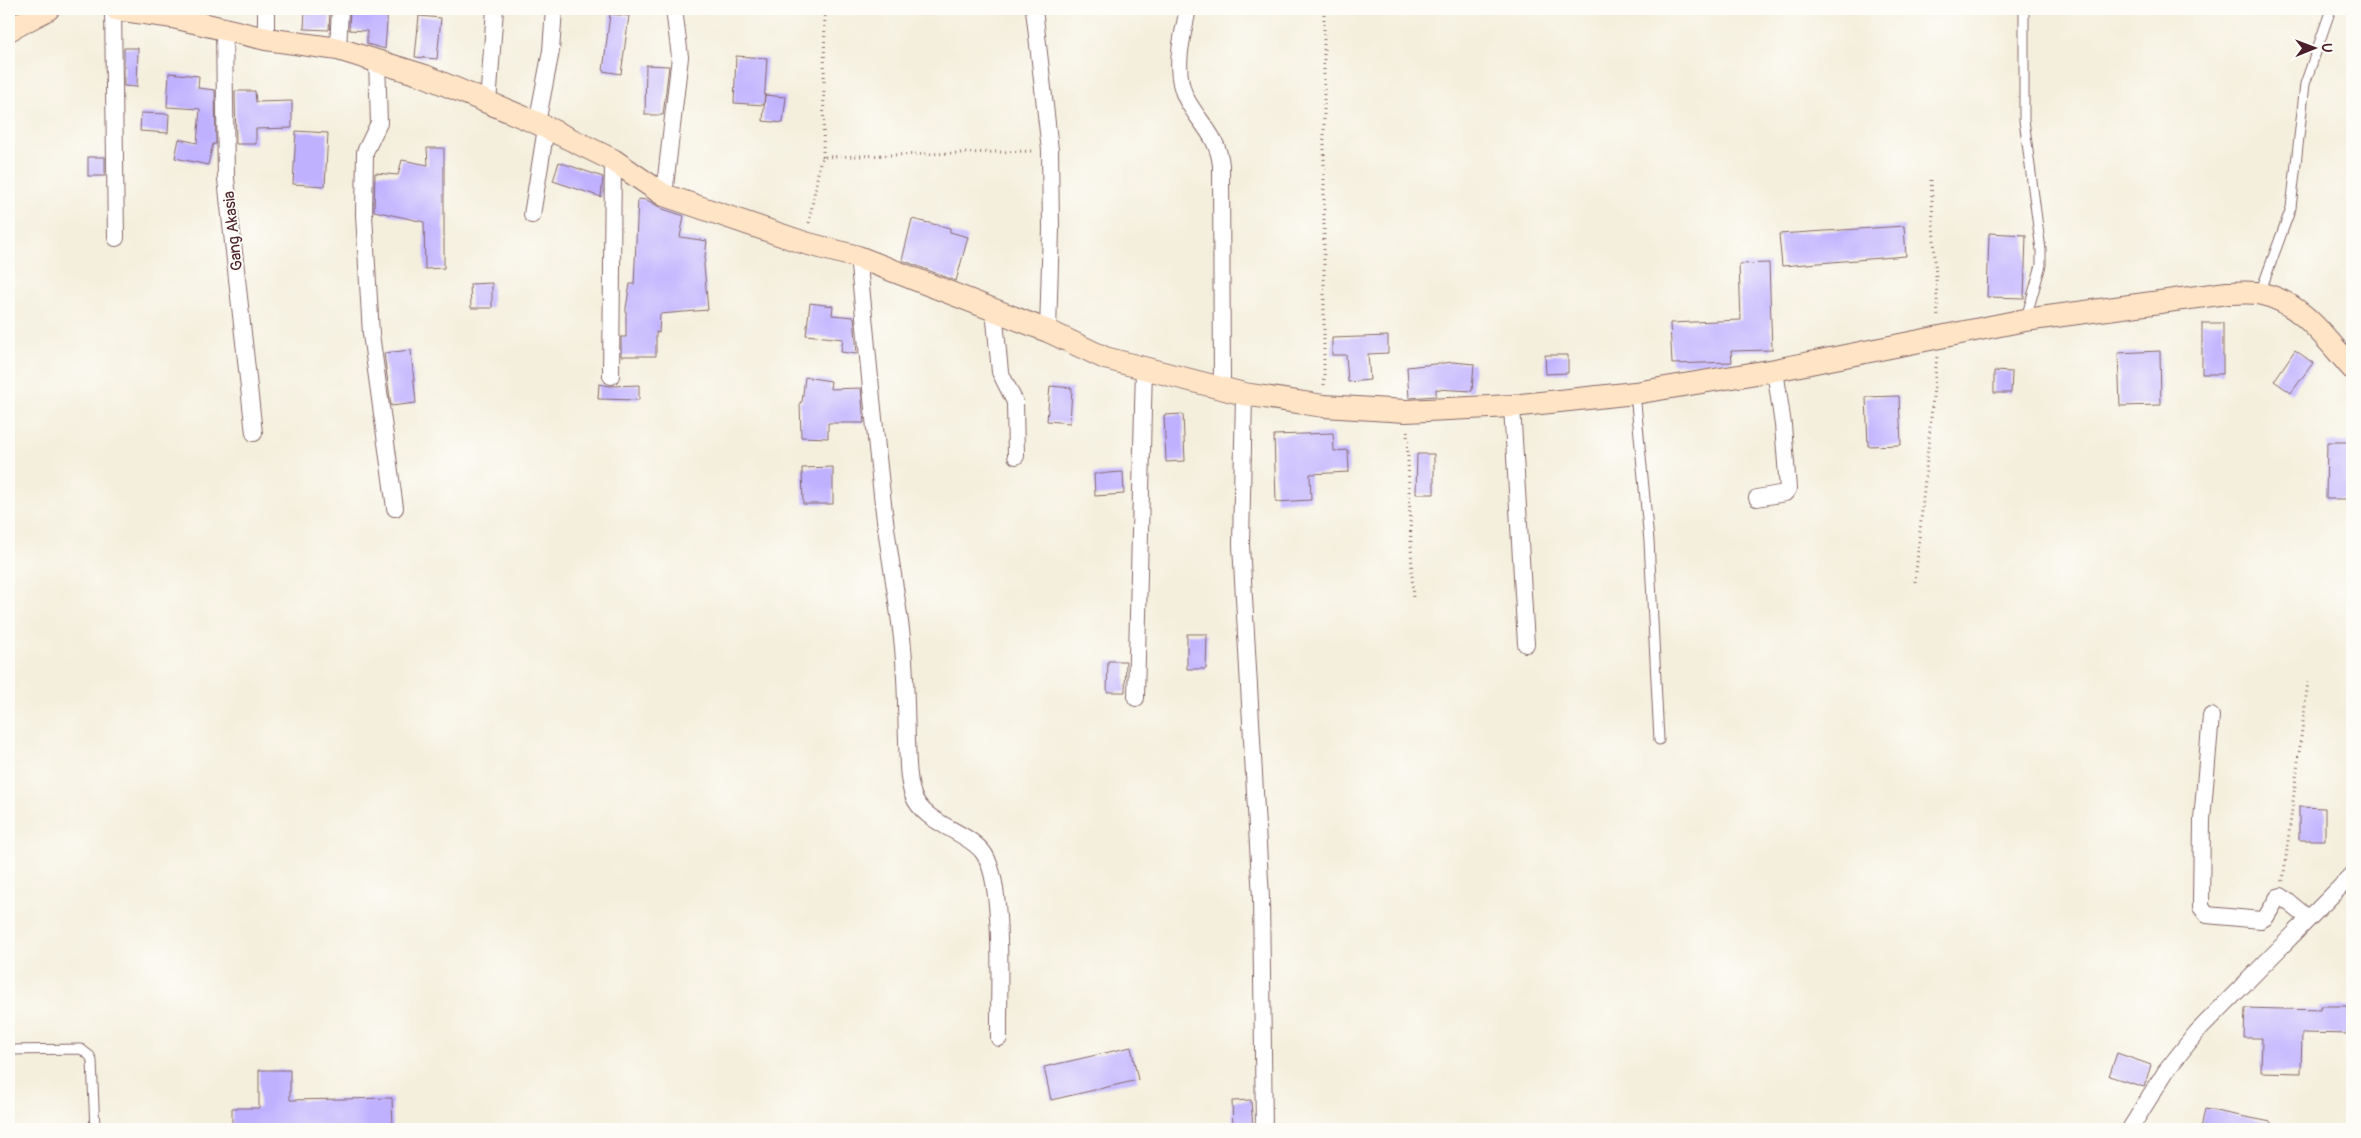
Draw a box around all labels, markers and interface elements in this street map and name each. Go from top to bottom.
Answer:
north arrow [2288,22,2338,72]
text: U [2318,43,2335,53]
street label: Gang Akasia [219,190,247,272]

